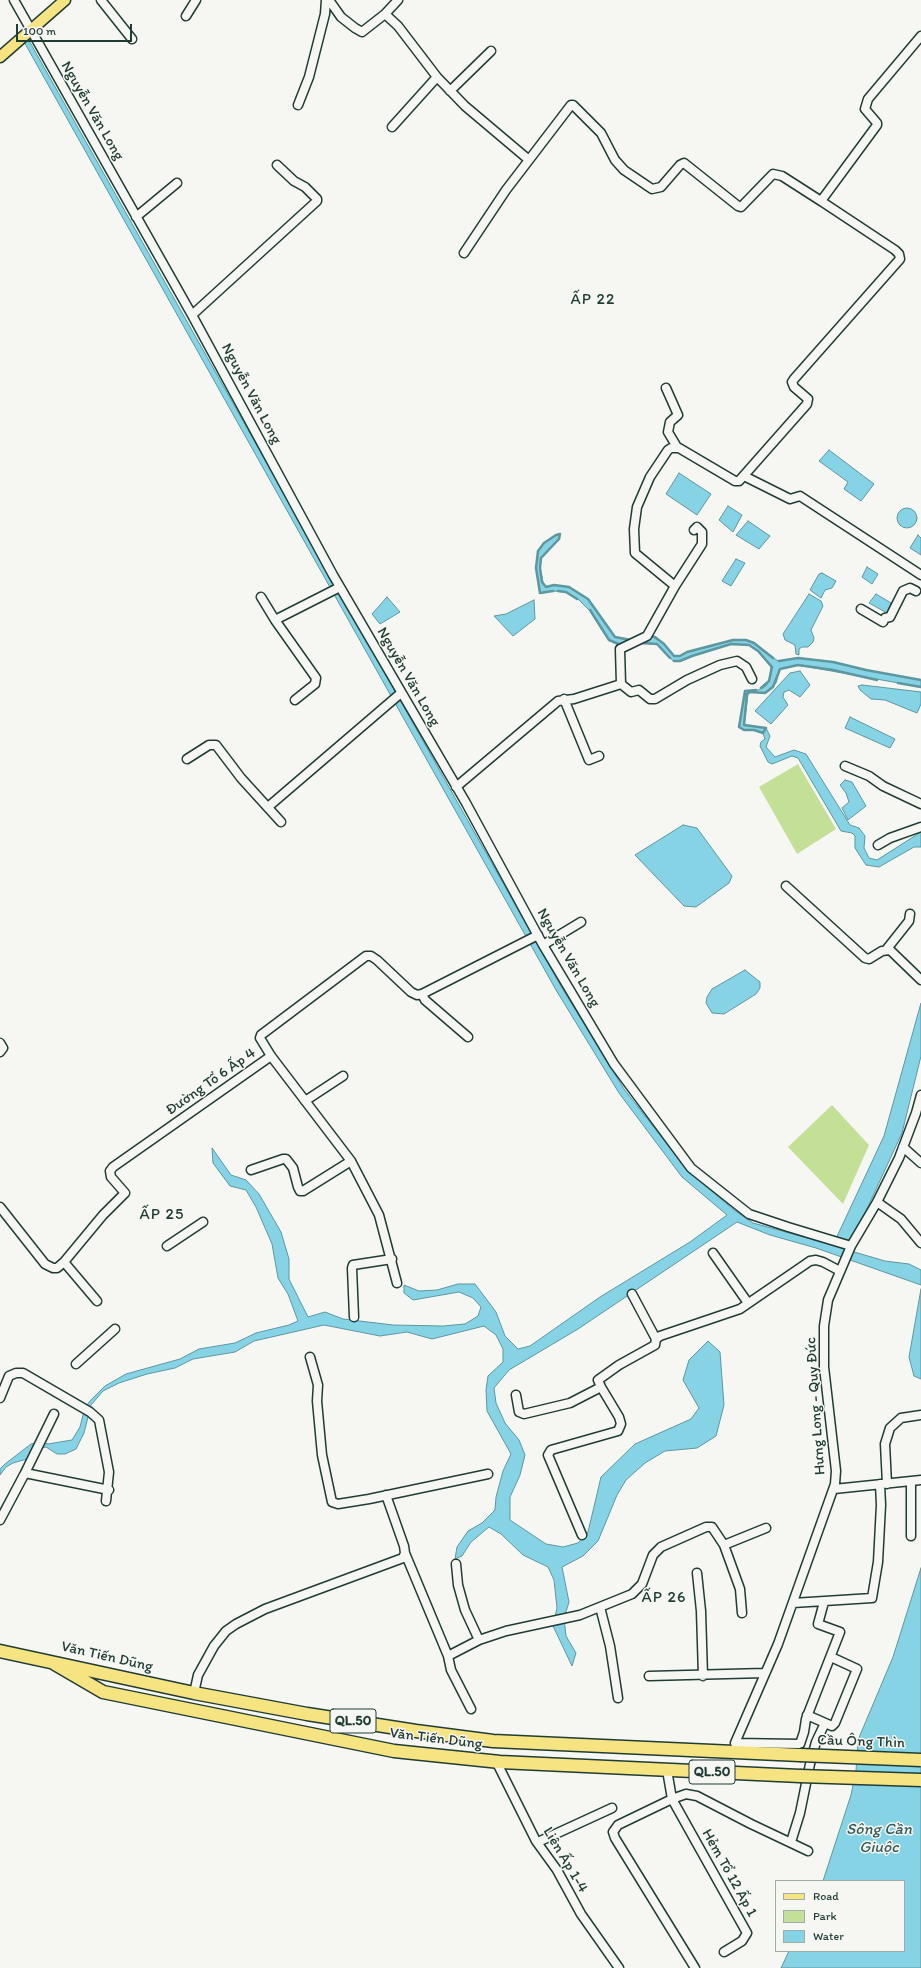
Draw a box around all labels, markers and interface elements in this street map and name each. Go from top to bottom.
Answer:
scale bar [18,16,134,42]
text: 100 m [23,24,56,38]
street label: Nguyễn Văn Long [56,58,128,164]
district label: ẤP 22 [571,290,615,310]
street label: Nguyễn Văn Long [217,341,285,447]
street label: Nguyễn Văn Long [372,624,444,730]
street label: Nguyễn Văn Long [532,905,604,1011]
street label: Đường Tổ 6 Ấp 4 [163,1044,259,1120]
district label: ẤP 25 [140,1205,184,1225]
street label: Hưng Long - Quy Đức [802,1336,830,1476]
district label: ẤP 26 [642,1588,686,1608]
street label: Văn Tiến Dũng [59,1638,155,1676]
road number: QL.50 [330,1709,376,1733]
street label: Văn Tiến Dũng [389,1724,483,1754]
street label: Cầu Ông Thìn [817,1731,905,1753]
road number: QL.50 [689,1760,735,1784]
water label: Sông Cần Giuộc [846,1820,912,1858]
street label: Liên Ấp 1-4 [538,1824,592,1896]
street label: Hẻm Tổ 12 Ấp 1 [697,1826,761,1920]
legend [775,1880,905,1952]
text: Road [813,1889,839,1903]
text: Park [813,1909,837,1923]
text: Water [813,1929,844,1943]

